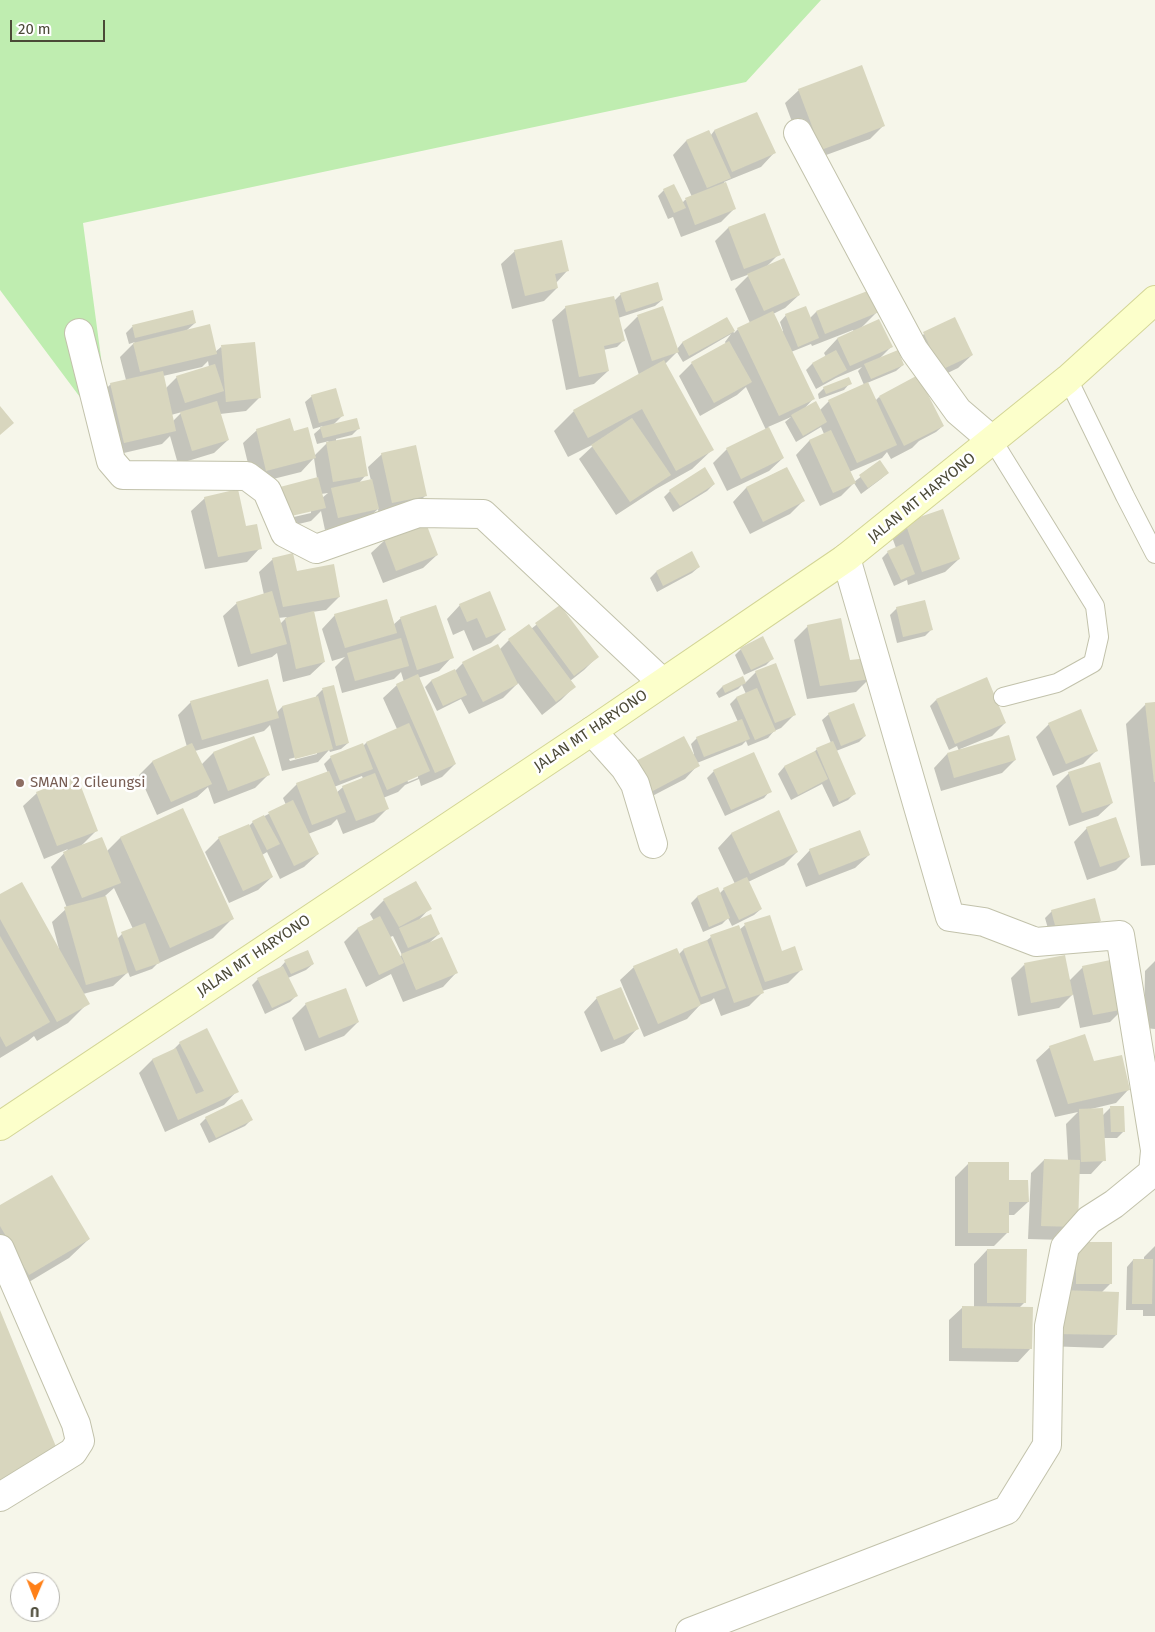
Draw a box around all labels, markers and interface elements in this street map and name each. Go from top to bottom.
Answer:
scale bar [12,10,108,42]
text: 20 m [18,20,51,38]
street label: JALAN MT HARYONO [865,449,979,547]
street label: JALAN MT HARYONO [531,686,651,776]
place label: SMAN 2 Cileungsi [30,774,145,792]
marker: SMAN 2 Cileungsi [14,777,26,789]
street label: JALAN MT HARYONO [194,911,314,1001]
north arrow [10,1572,60,1622]
text: U [30,1603,39,1620]

